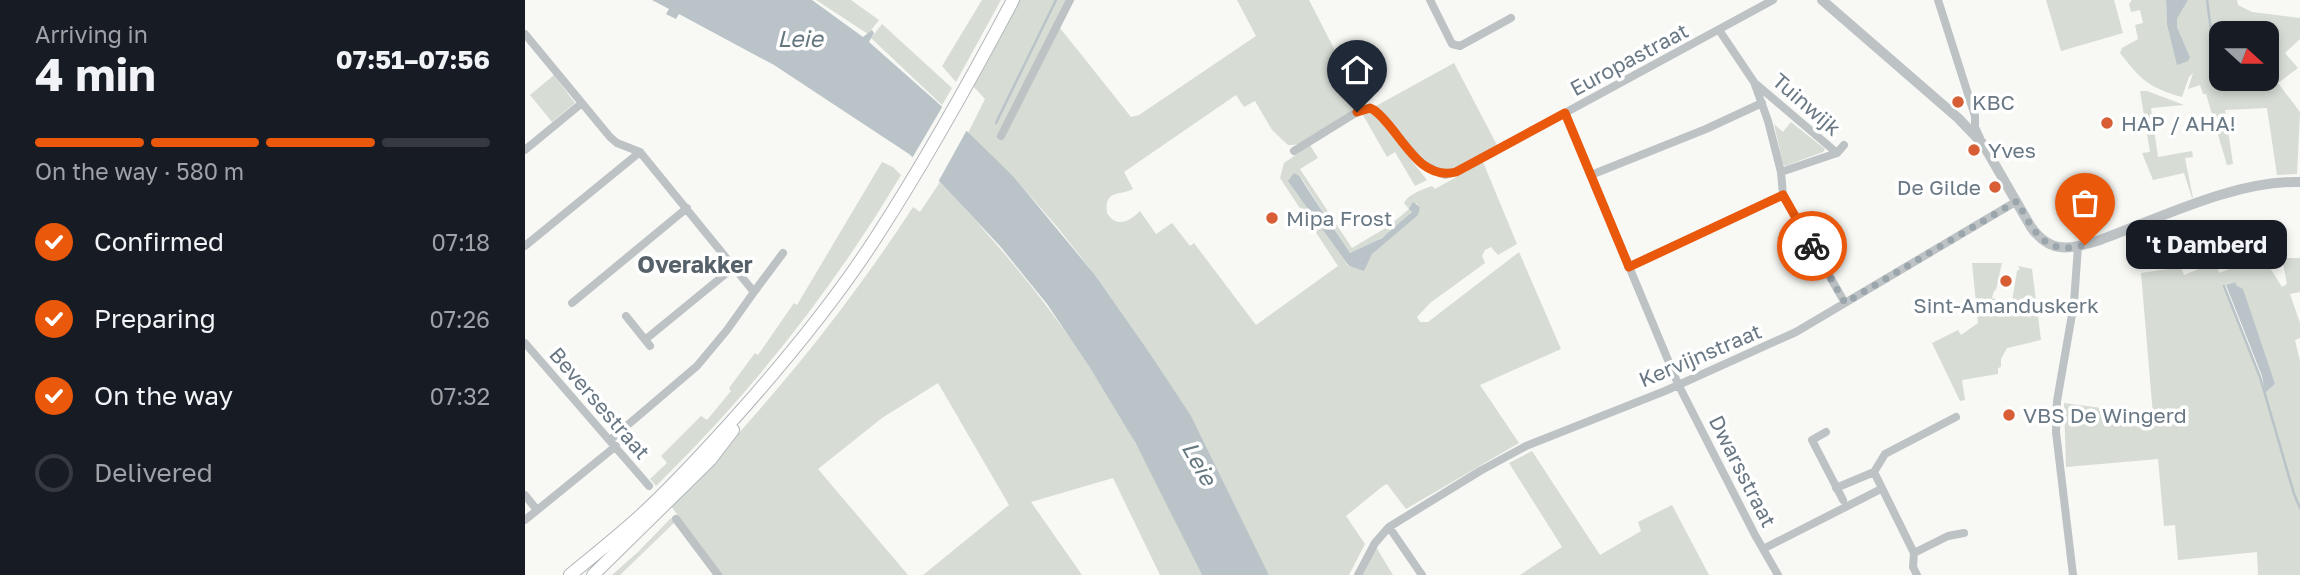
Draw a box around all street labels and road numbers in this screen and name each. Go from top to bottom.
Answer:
street label: Europastraat [1565,17,1693,101]
street label: Tuinwijk [1767,67,1847,141]
street label: Kervijnstraat [1635,318,1765,392]
street label: Beversestraat [544,342,656,464]
street label: Dwarsstraat [1704,411,1782,531]

